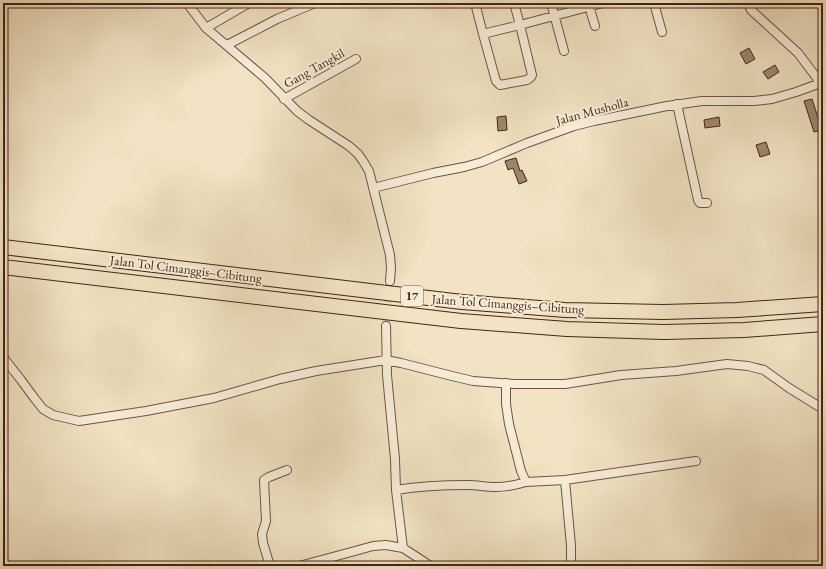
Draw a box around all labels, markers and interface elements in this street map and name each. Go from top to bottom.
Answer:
street label: Gang Tangkil [280,44,348,92]
street label: Jalan Musholla [553,93,631,129]
street label: Jalan Tol Cimanggis–Cibitung [108,251,263,287]
road number: 17 [401,286,423,306]
street label: Jalan Tol Cimanggis–Cibitung [430,290,585,318]

